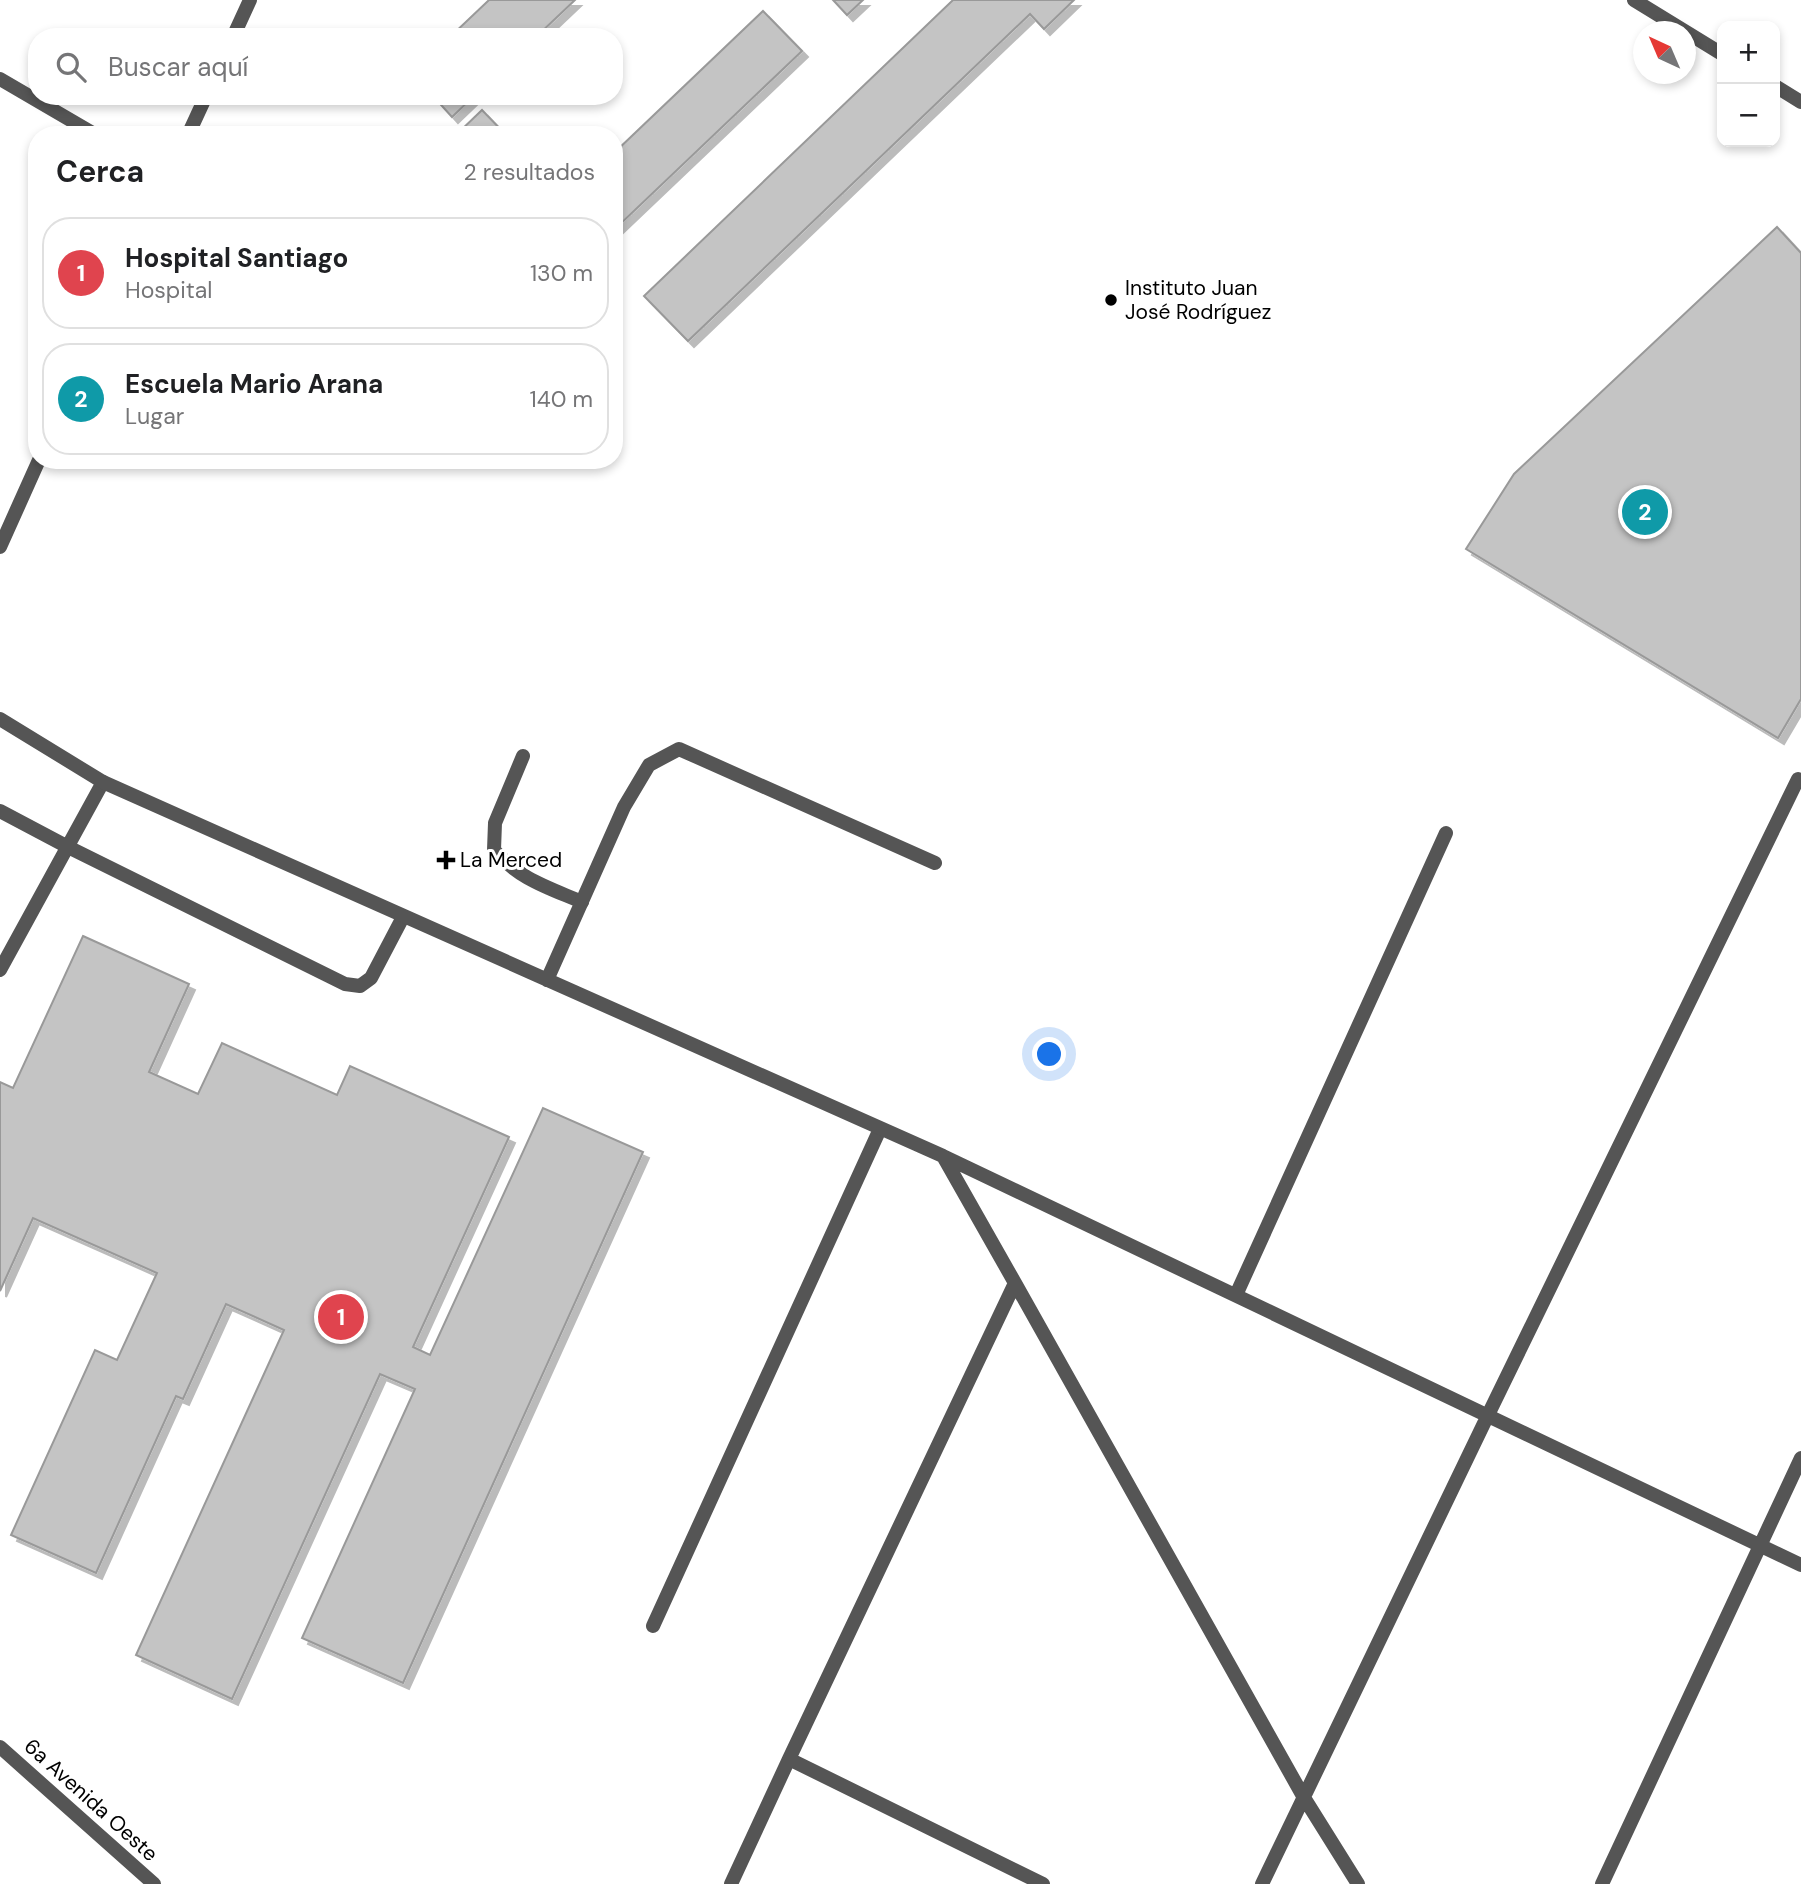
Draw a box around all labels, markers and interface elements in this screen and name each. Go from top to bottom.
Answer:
north arrow [1633,21,1696,84]
map controls [1717,21,1780,147]
button: + [1717,21,1780,84]
search box [28,28,623,105]
icon: search [52,48,90,86]
text: Buscar aquí [108,50,248,84]
button: − [1717,84,1780,147]
text: Cerca [56,152,144,191]
text: 2 resultados [464,157,595,187]
text: Hospital Santiago [125,241,348,275]
text: 1 [77,258,85,288]
text: 130 m [530,258,593,288]
place label: Instituto Juan José Rodríguez [1125,274,1271,326]
text: Hospital [125,275,212,305]
marker: Instituto Juan José Rodríguez [1103,292,1119,308]
text: Escuela Mario Arana [125,367,383,401]
text: 2 [74,384,88,414]
text: 140 m [530,384,593,414]
text: Lugar [125,401,184,431]
pin: 2 [1622,486,1668,538]
place label: La Merced [460,846,562,874]
marker: La Merced [438,852,454,868]
your location [1032,1037,1066,1071]
pin: 1 [318,1291,364,1343]
street label: 6a Avenida Oeste [18,1732,164,1868]

